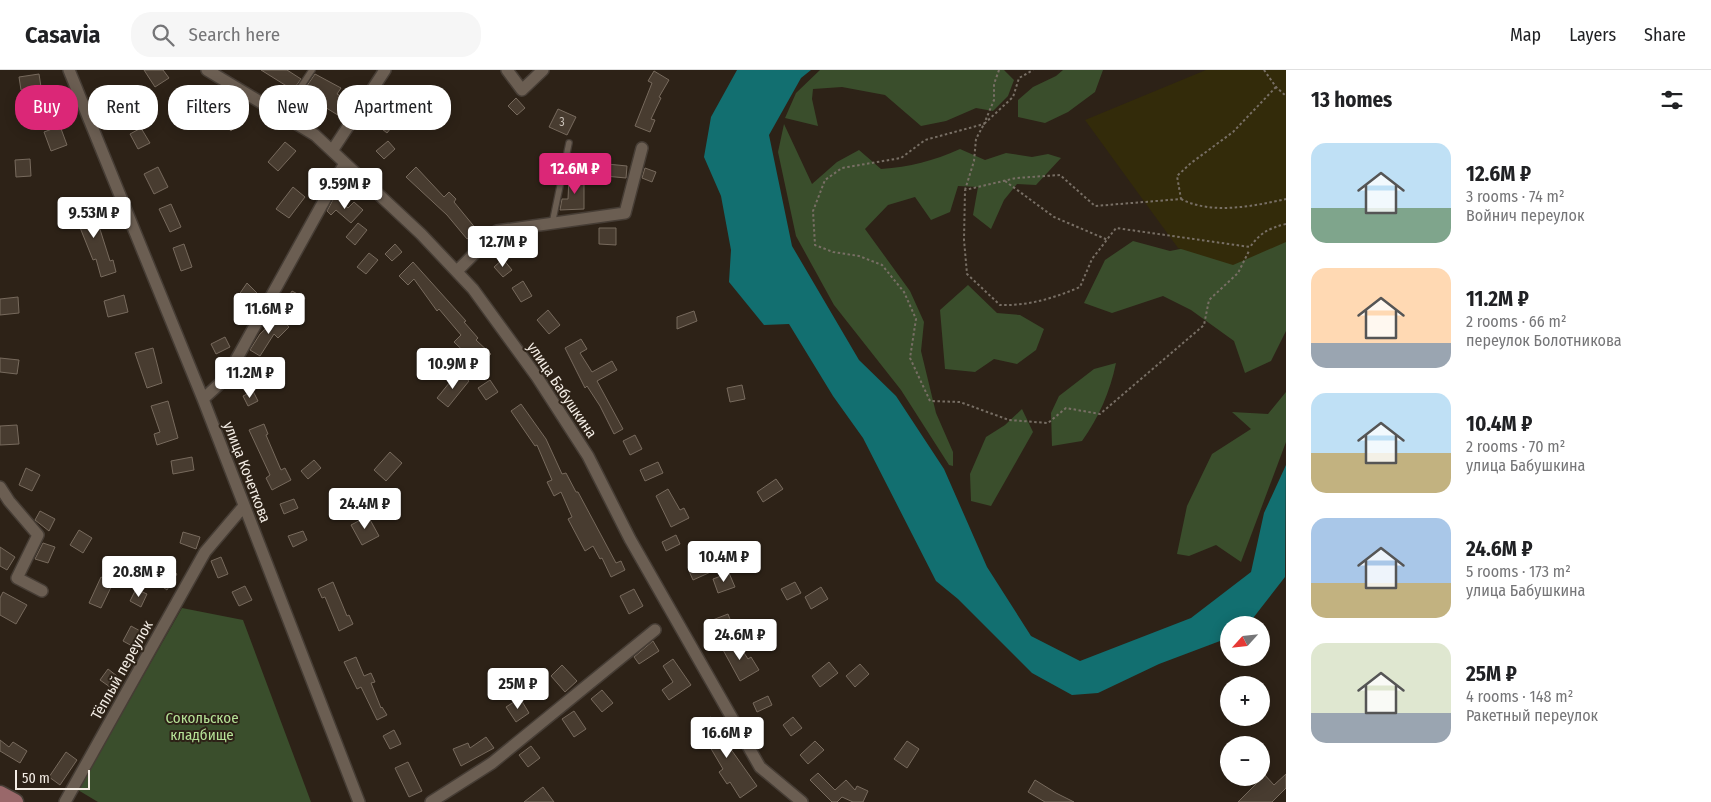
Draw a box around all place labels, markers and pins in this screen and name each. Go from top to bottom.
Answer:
pin: 12.6M ₽ [529,152,621,195]
pin: 9.59M ₽ [299,168,391,210]
pin: 9.53M ₽ [48,196,140,239]
pin: 12.7M ₽ [457,226,549,268]
pin: 11.6M ₽ [223,292,315,335]
pin: 10.9M ₽ [407,348,499,390]
pin: 11.2M ₽ [204,356,296,399]
pin: 24.4M ₽ [319,488,411,530]
pin: 10.4M ₽ [678,540,770,583]
pin: 20.8M ₽ [93,556,185,598]
pin: 24.6M ₽ [694,618,786,661]
pin: 25M ₽ [483,668,553,710]
pin: 16.6M ₽ [681,716,773,759]

